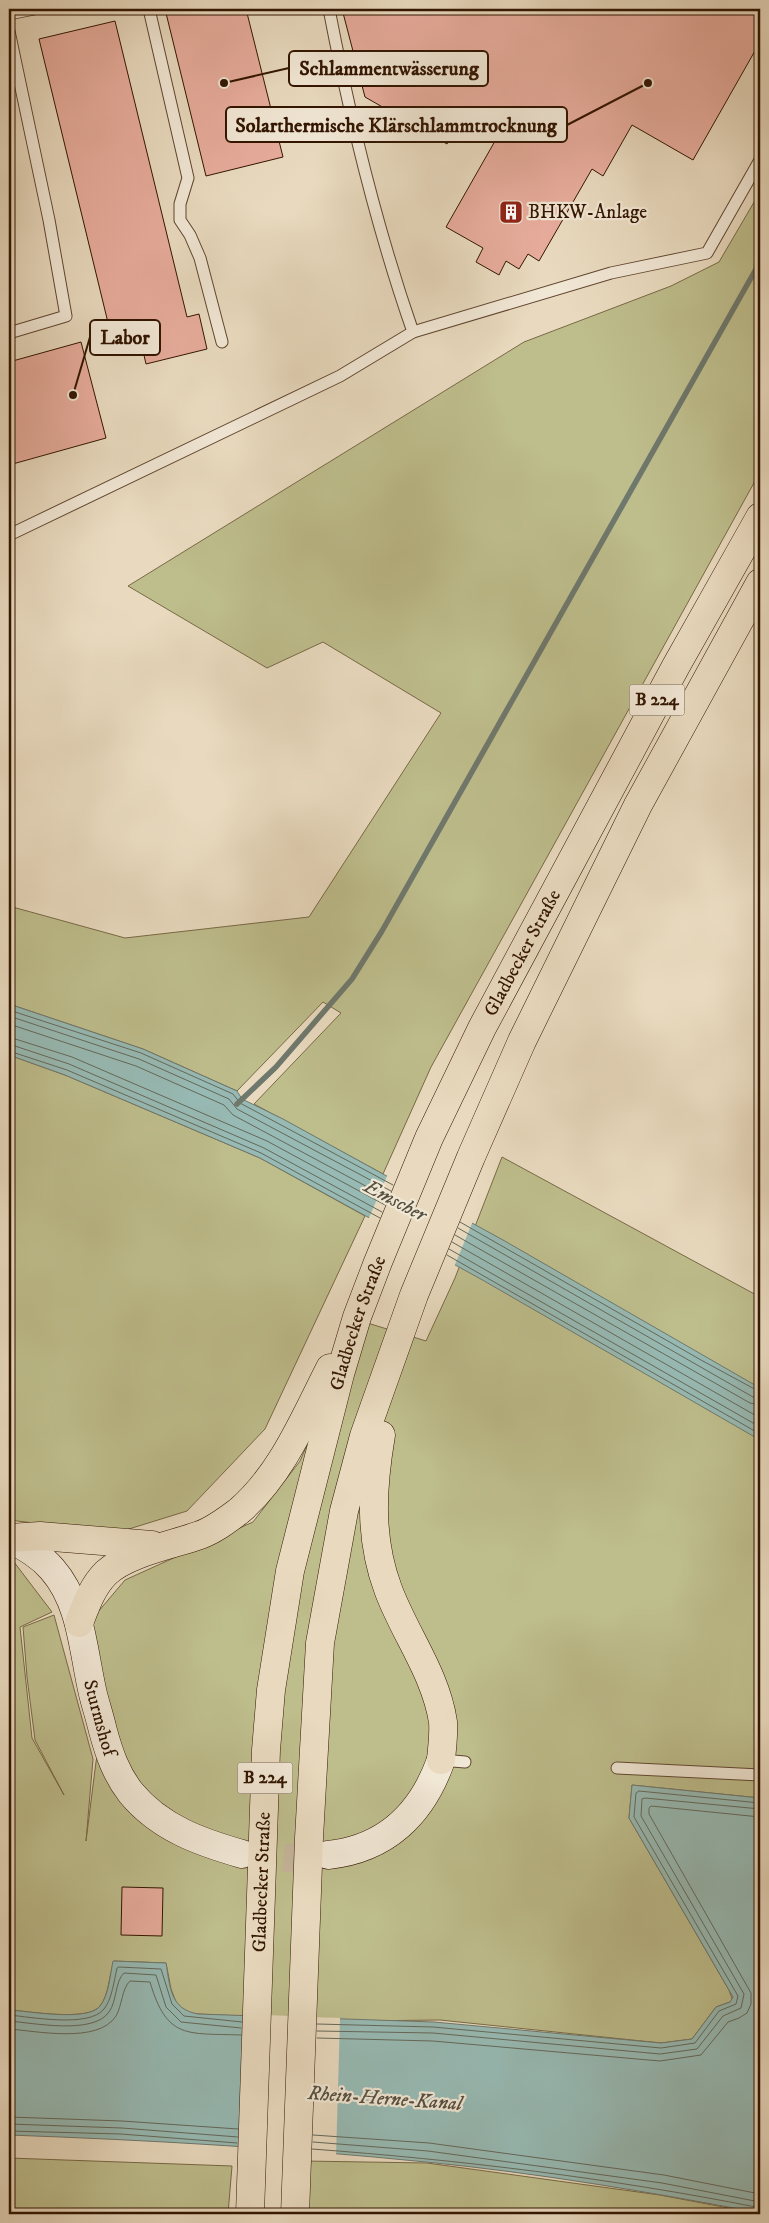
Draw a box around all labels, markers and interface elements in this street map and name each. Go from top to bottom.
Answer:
callout: Schlammentwässerung [289,51,488,86]
text: Schlammentwässerung [299,57,480,82]
callout: Solarthermische Klärschlammtrocknung [226,107,567,142]
text: Solarthermische Klärschlammtrocknung [235,114,558,139]
building icon: BHKW-Anlage [498,199,524,225]
place label: BHKW-Anlage [528,201,647,224]
callout: Labor [90,320,160,355]
text: Labor [100,326,150,351]
road number: B 224 [630,684,684,716]
street label: Gladbecker Straße [479,885,566,1020]
water label: Emscher [359,1174,432,1229]
street label: Gladbecker Straße [325,1252,391,1393]
street label: Sturmshof [79,1678,122,1762]
road number: B 224 [238,1762,292,1794]
street label: Gladbecker Straße [248,1811,275,1953]
water label: Rhein-Herne-Kanal [306,2081,465,2117]

